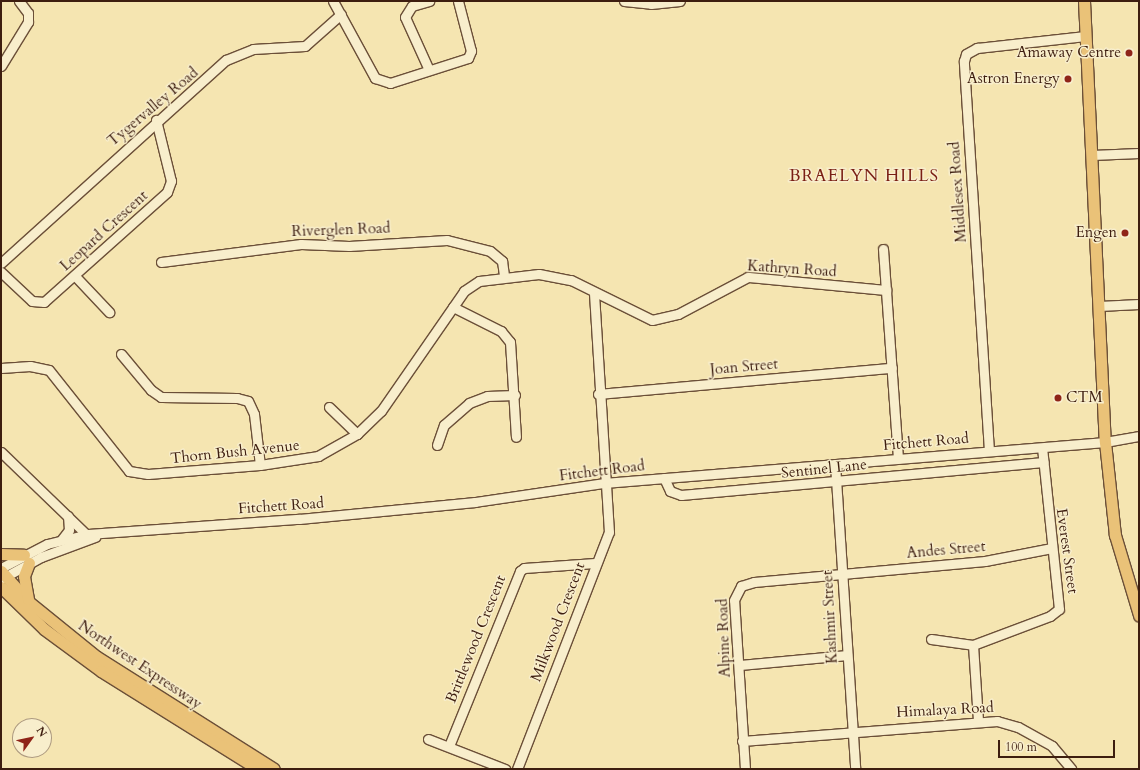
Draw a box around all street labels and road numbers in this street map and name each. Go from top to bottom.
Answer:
street label: Tygervalley Road [104,64,202,150]
street label: Middlesex Road [945,141,971,243]
street label: Leopard Crescent [56,187,152,275]
street label: Riverglen Road [291,219,391,241]
street label: Kathryn Road [747,257,837,281]
street label: Joan Street [709,355,779,379]
street label: Fitchett Road [882,429,970,455]
street label: Thorn Bush Avenue [170,436,300,468]
street label: Sentinel Lane [780,456,868,482]
street label: Fitchett Road [558,457,646,485]
street label: Fitchett Road [238,494,324,518]
street label: Everest Street [1052,507,1082,595]
street label: Andes Street [906,538,986,562]
street label: Milkwood Crescent [527,560,589,684]
street label: Kashmir Street [819,570,841,664]
street label: Brittlewood Crescent [442,573,510,705]
street label: Alpine Road [714,598,734,678]
street label: Northwest Expressway [75,617,205,713]
street label: Himalaya Road [896,698,994,722]

